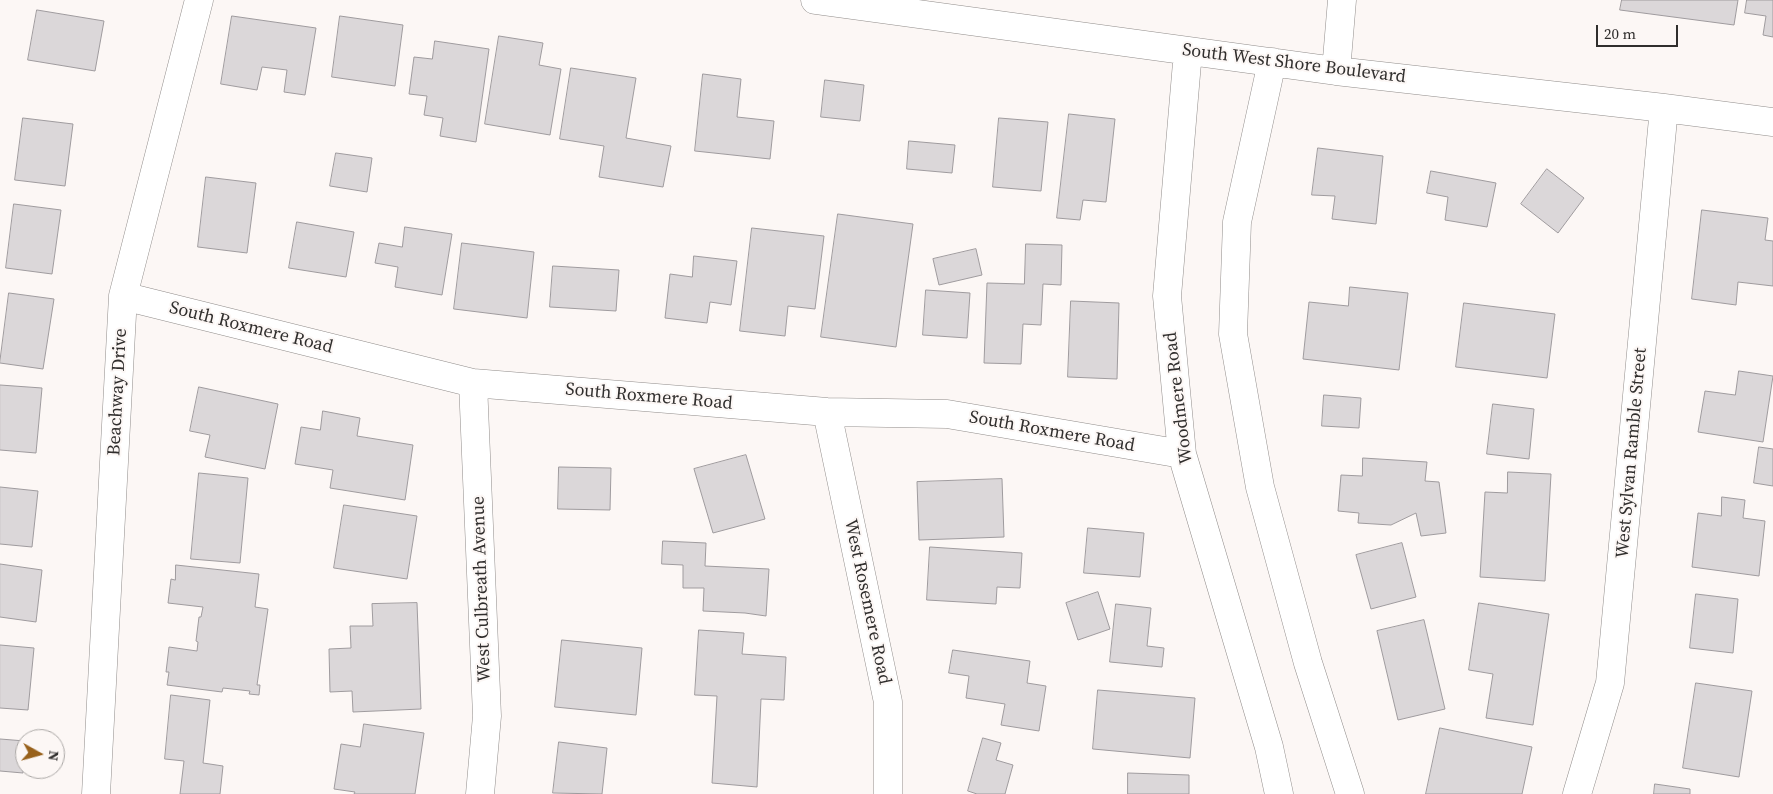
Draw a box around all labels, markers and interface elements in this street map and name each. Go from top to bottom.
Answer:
scale bar [1598,15,1680,47]
text: 20 m [1604,23,1636,44]
street label: South West Shore Boulevard [1181,40,1407,88]
street label: South Roxmere Road [167,297,335,359]
street label: Beachway Drive [104,328,132,456]
street label: Woodmere Road [1160,331,1198,465]
street label: West Sylvan Ramble Street [1612,347,1652,559]
street label: South Roxmere Road [564,379,734,415]
street label: South Roxmere Road [968,407,1136,457]
street label: West Culbreath Avenue [468,496,496,682]
street label: West Rosemere Road [839,517,895,687]
north arrow [15,729,65,779]
text: N [43,749,64,762]

